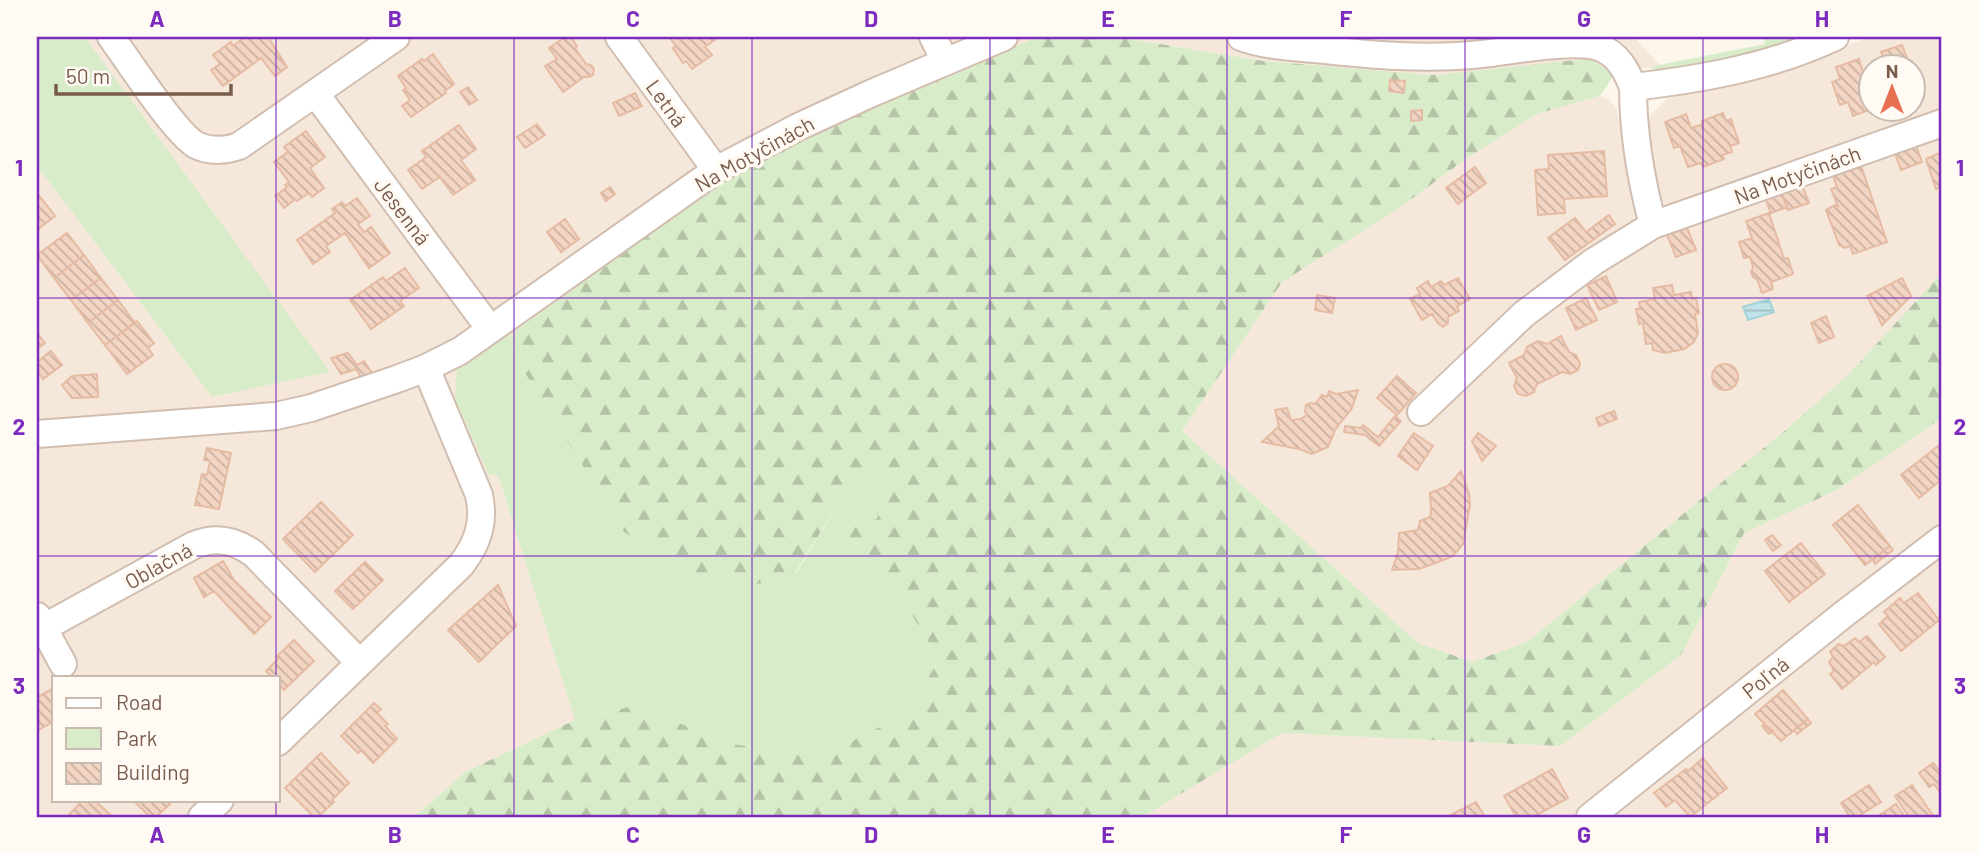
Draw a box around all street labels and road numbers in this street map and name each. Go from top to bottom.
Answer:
street label: Letná [641,74,693,132]
street label: Na Motyčinách [690,110,818,196]
street label: Na Motyčinách [1730,140,1864,208]
street label: Jesenná [370,172,436,250]
street label: Oblačná [120,536,196,594]
street label: Poľná [1737,651,1793,703]

